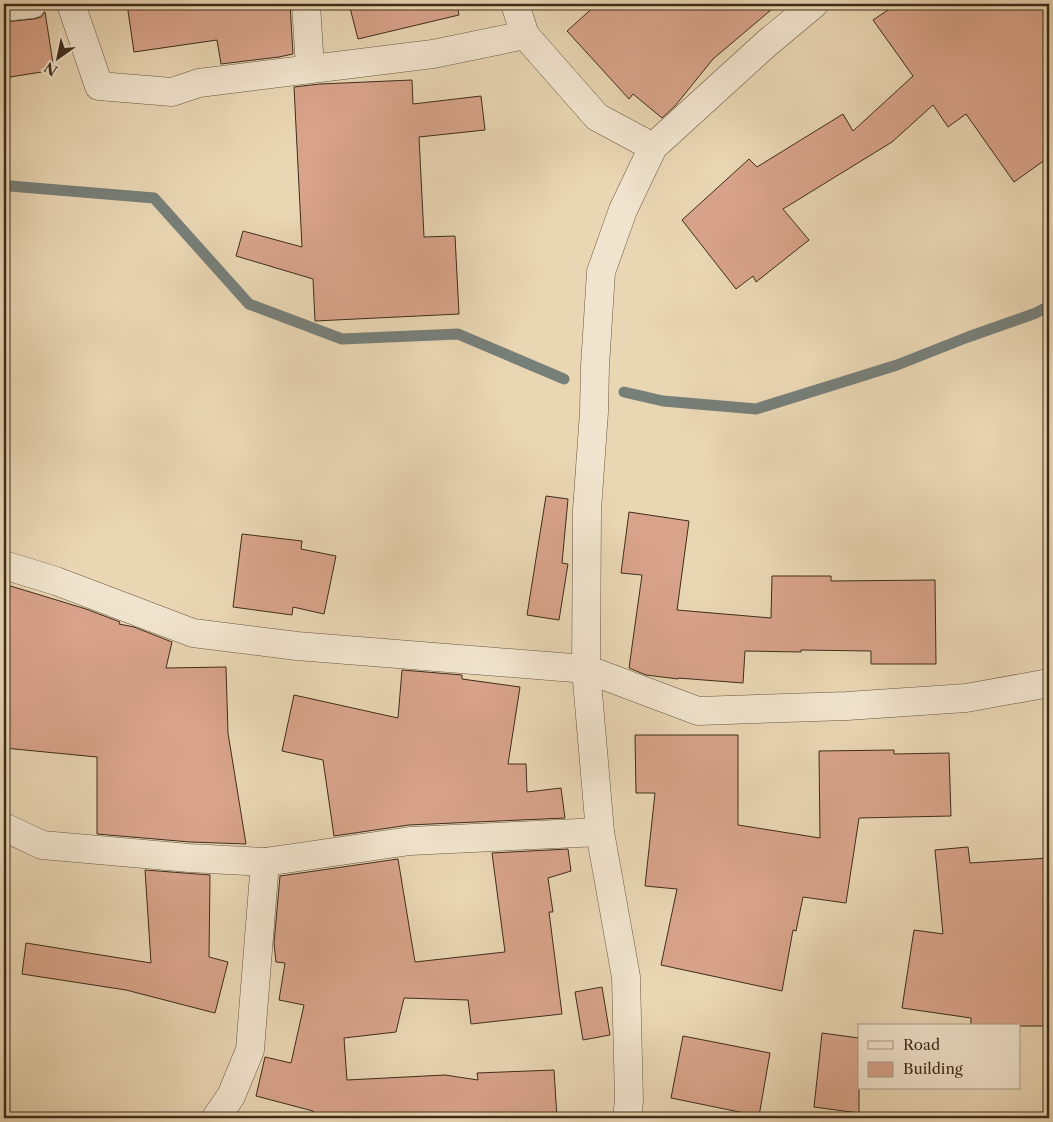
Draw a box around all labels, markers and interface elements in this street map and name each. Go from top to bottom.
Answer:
north arrow [32,32,82,82]
text: N [41,58,61,80]
legend [858,1024,1020,1090]
text: Road [903,1035,940,1054]
text: Building [903,1059,963,1078]

